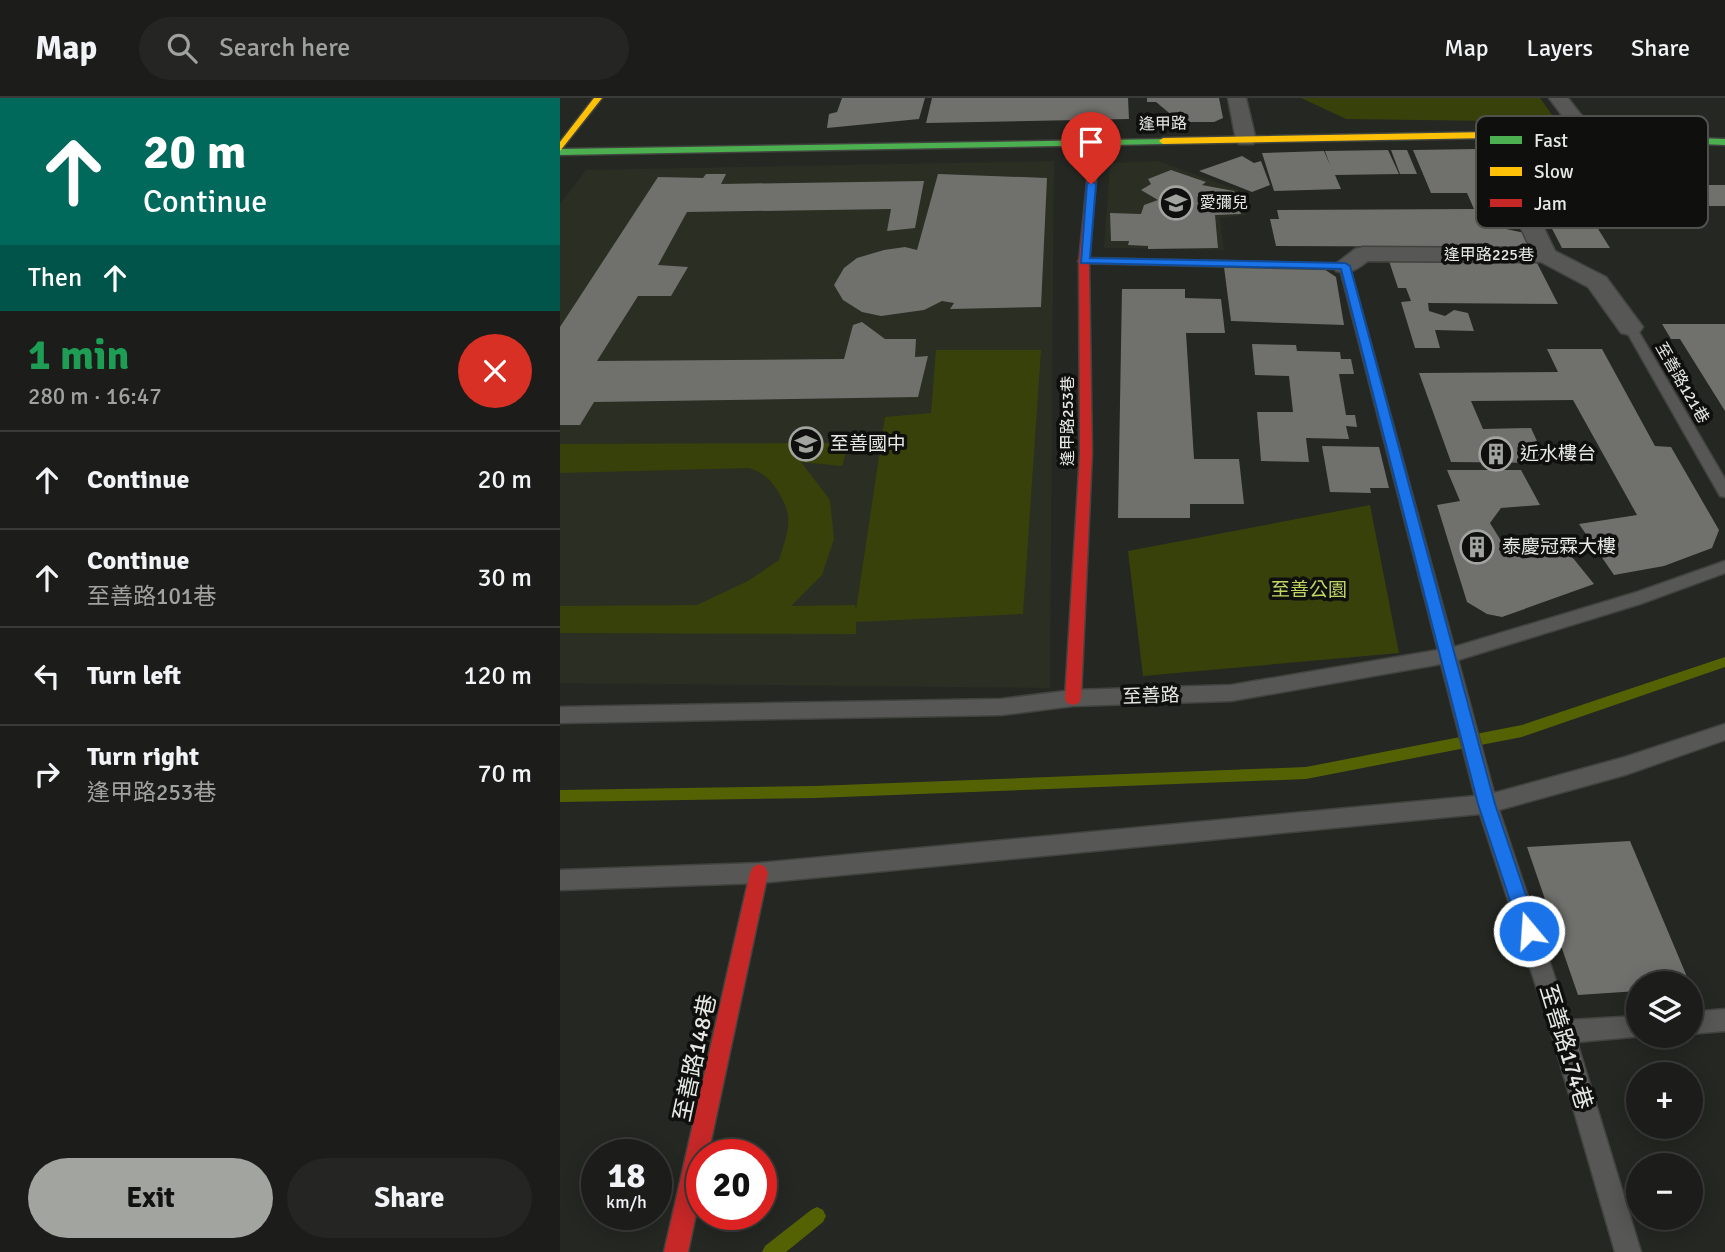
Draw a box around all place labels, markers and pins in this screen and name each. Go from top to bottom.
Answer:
pin [1061,112,1121,184]
school or university icon: 愛彌兒 [1157,184,1195,222]
place label: 愛彌兒 [1200,193,1248,213]
school or university icon: 至善國中 [787,425,825,463]
place label: 至善國中 [830,432,906,456]
building icon: 近水樓台 [1477,435,1515,473]
place label: 近水樓台 [1520,442,1596,466]
building icon: 泰慶冠霖大樓 [1458,528,1496,566]
place label: 泰慶冠霖大樓 [1502,535,1616,559]

